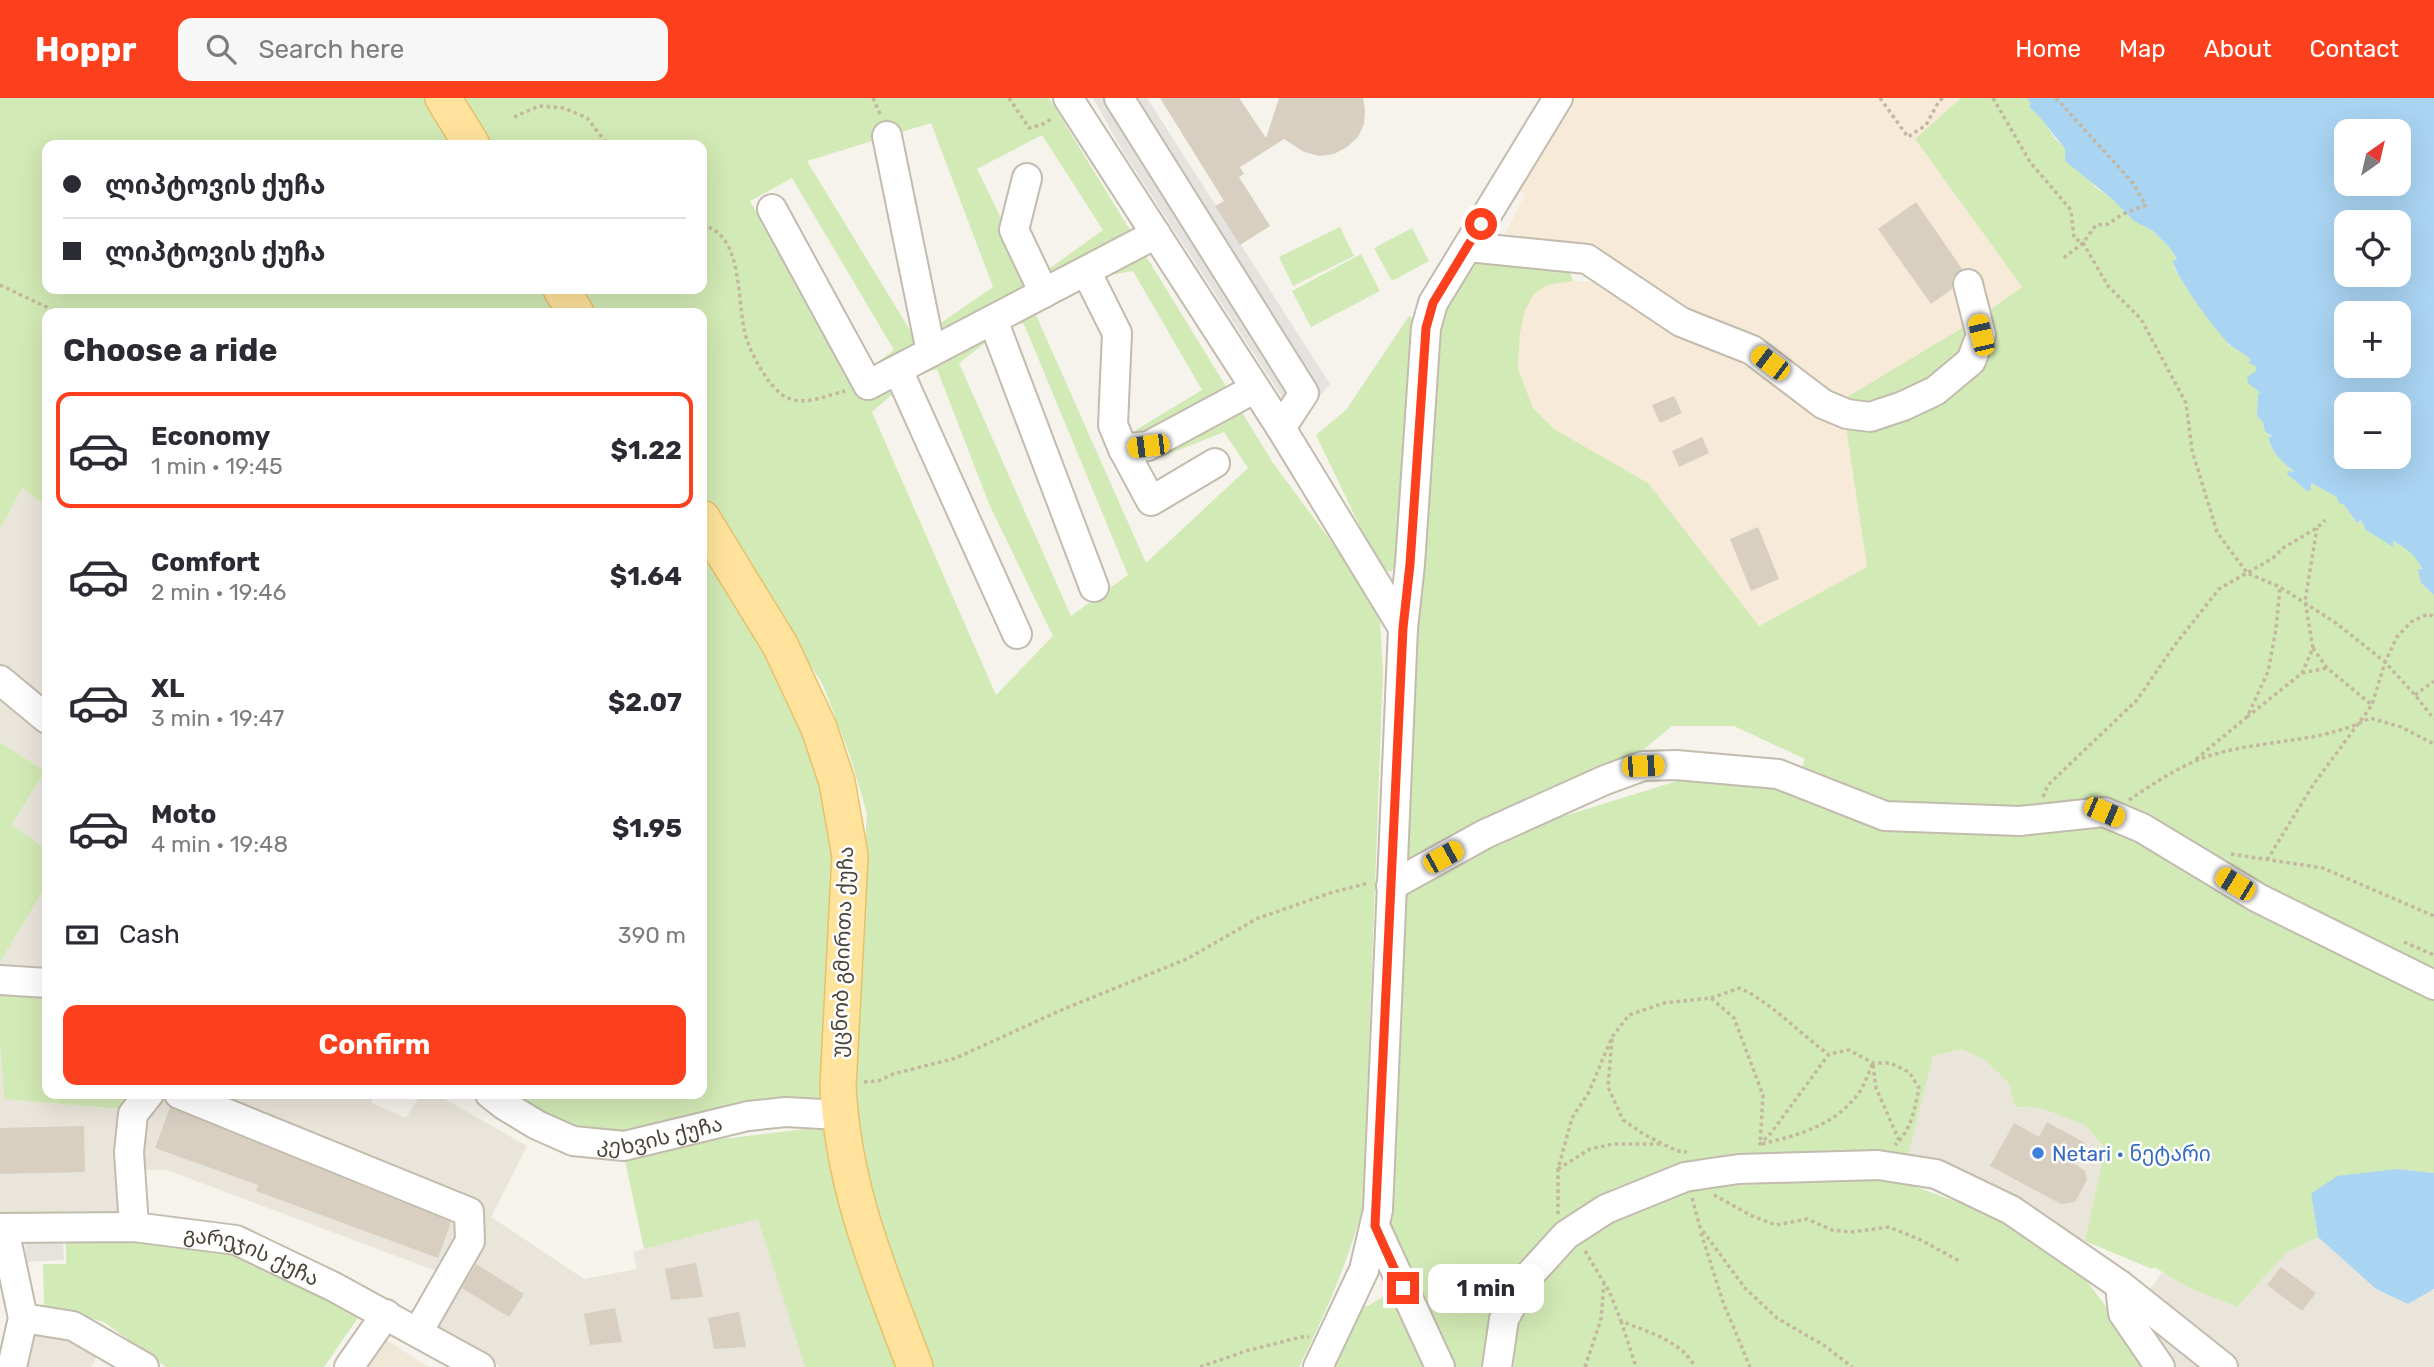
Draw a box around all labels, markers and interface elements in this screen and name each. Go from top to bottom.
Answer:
search box [178,18,668,81]
text: Hoppr [35,30,136,69]
icon: search [202,30,240,68]
text: Search here [258,34,404,65]
text: Home [2015,35,2081,63]
text: Map [2119,35,2166,63]
text: About [2204,35,2272,63]
text: Contact [2310,35,2399,63]
north arrow [2334,119,2412,196]
map controls [2334,119,2411,469]
text: ლიპტოვის ქუჩა [105,170,325,201]
route start [1465,208,1497,240]
button: locate [2334,210,2411,287]
text: ლიპტოვის ქუჩა [105,237,325,268]
button: + [2334,301,2411,378]
car [1967,312,1996,358]
text: Choose a ride [63,331,277,369]
car [1747,342,1794,384]
button: − [2334,392,2411,469]
icon: car [67,419,130,482]
text: Economy [151,421,270,452]
car [1126,433,1171,459]
text: $1.22 [611,435,682,466]
text: 1 min · 19:45 [151,452,283,480]
icon: car [67,545,130,608]
text: Comfort [151,547,260,578]
text: $1.64 [610,561,682,592]
text: 2 min · 19:46 [151,578,286,606]
icon: car [67,671,130,734]
text: XL [151,673,184,704]
text: $2.07 [608,687,682,718]
text: 3 min · 19:47 [151,704,284,732]
car [1622,755,1665,777]
car [2081,794,2128,830]
icon: car [67,797,130,860]
text: Moto [151,799,216,830]
text: $1.95 [612,813,682,844]
text: 4 min · 19:48 [151,830,288,858]
car [1420,838,1467,876]
street label: უცნობ გმირთა ქუჩა [826,846,858,1058]
car [2212,864,2259,904]
icon: cash [63,916,101,954]
text: Cash [119,919,180,950]
text: 390 m [618,921,686,949]
button: Confirm [63,1005,686,1085]
street label: კეხვის ქუჩა [596,1110,725,1159]
place label: Netari • ნეტარი [2052,1141,2211,1166]
marker: Netari • ნეტარი [2030,1145,2046,1161]
street label: გარეჯის ქუჩა [182,1221,323,1291]
callout: 1 min [1428,1264,1543,1312]
route end [1387,1272,1419,1304]
text: 1 min [1457,1274,1515,1302]

